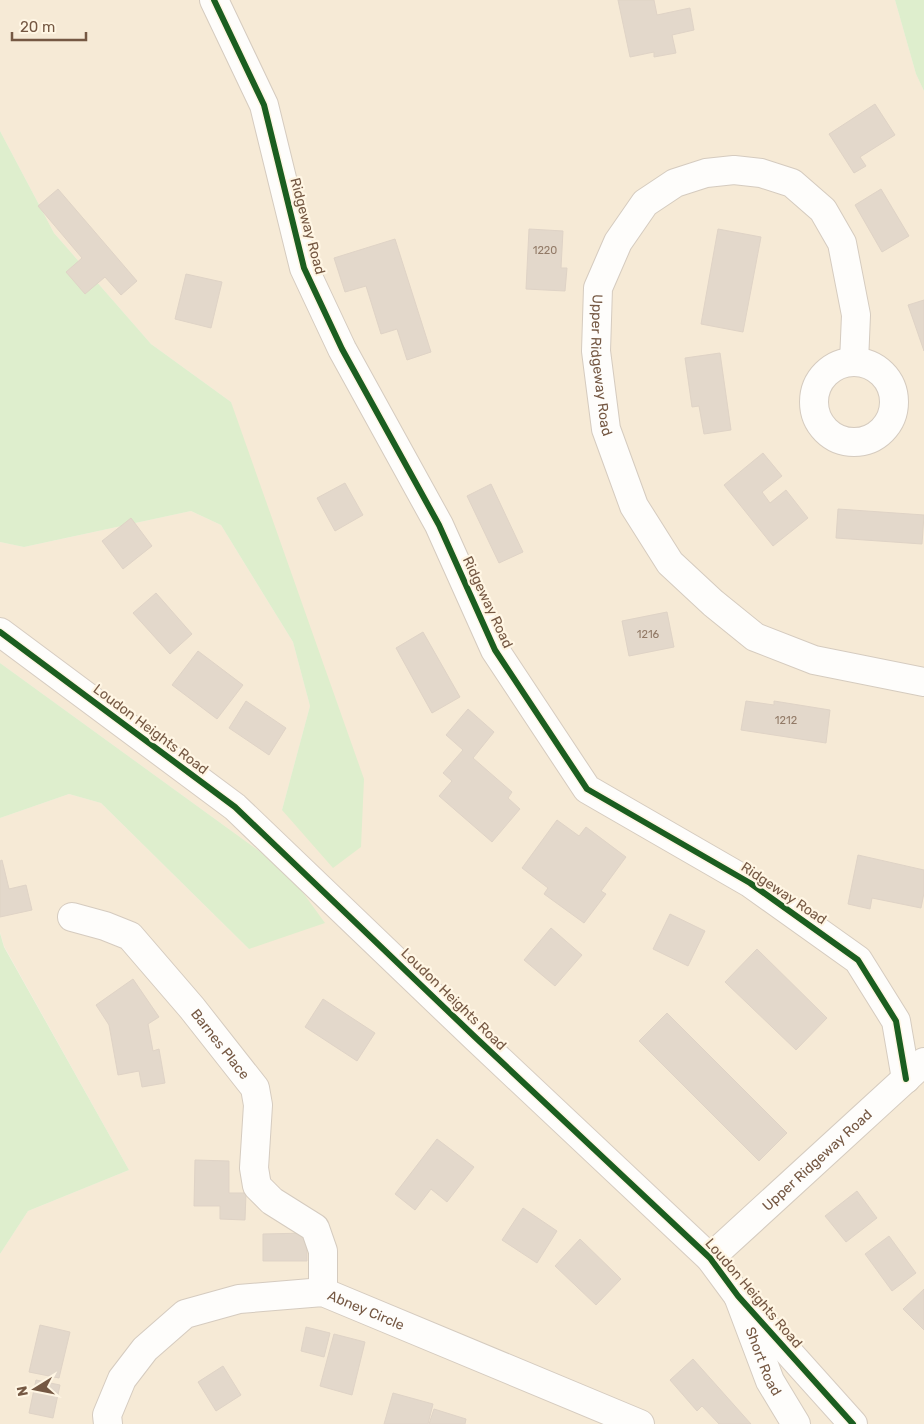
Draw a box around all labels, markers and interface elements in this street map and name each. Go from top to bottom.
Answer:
scale bar [12,10,86,42]
text: 20 m [20,18,55,36]
street label: Ridgeway Road [286,176,329,276]
house number: 1220 [533,244,557,257]
street label: Upper Ridgeway Road [587,294,616,438]
street label: Ridgeway Road [459,554,516,651]
house number: 1216 [637,628,660,641]
street label: Loudon Heights Road [90,681,212,778]
house number: 1212 [775,714,797,727]
street label: Ridgeway Road [738,859,830,928]
street label: Loudon Heights Road [397,945,510,1054]
street label: Barnes Place [187,1006,253,1083]
street label: Upper Ridgeway Road [759,1106,876,1215]
street label: Loudon Heights Road [701,1235,806,1352]
street label: Abney Circle [325,1287,407,1334]
street label: Short Road [741,1325,785,1399]
north arrow [10,1364,60,1414]
text: N [13,1385,32,1398]

